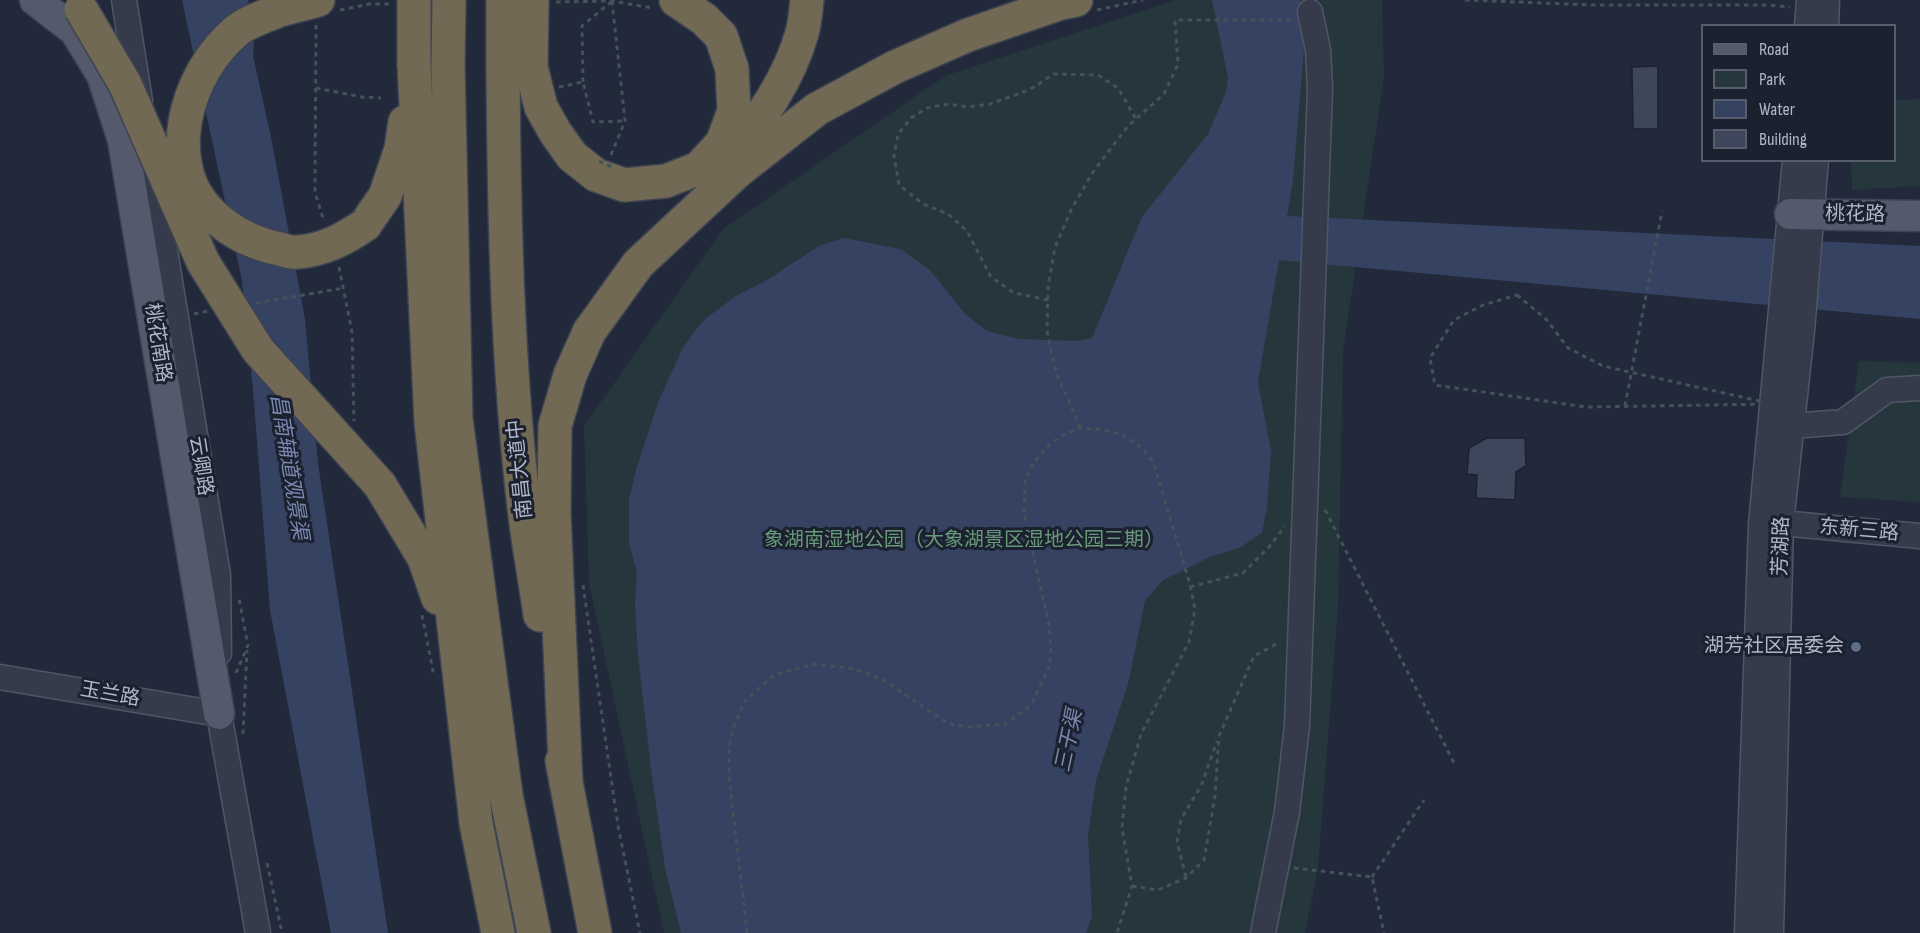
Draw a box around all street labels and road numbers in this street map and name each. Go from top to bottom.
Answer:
street label: 桃花路 [1825,202,1885,228]
street label: 桃花南路 [139,302,175,384]
street label: 南昌大道中 [504,418,538,520]
street label: 云卿路 [183,434,217,498]
street label: 芳湖路 [1769,516,1795,576]
street label: 东新三路 [1818,516,1900,546]
street label: 玉兰路 [78,678,142,712]

